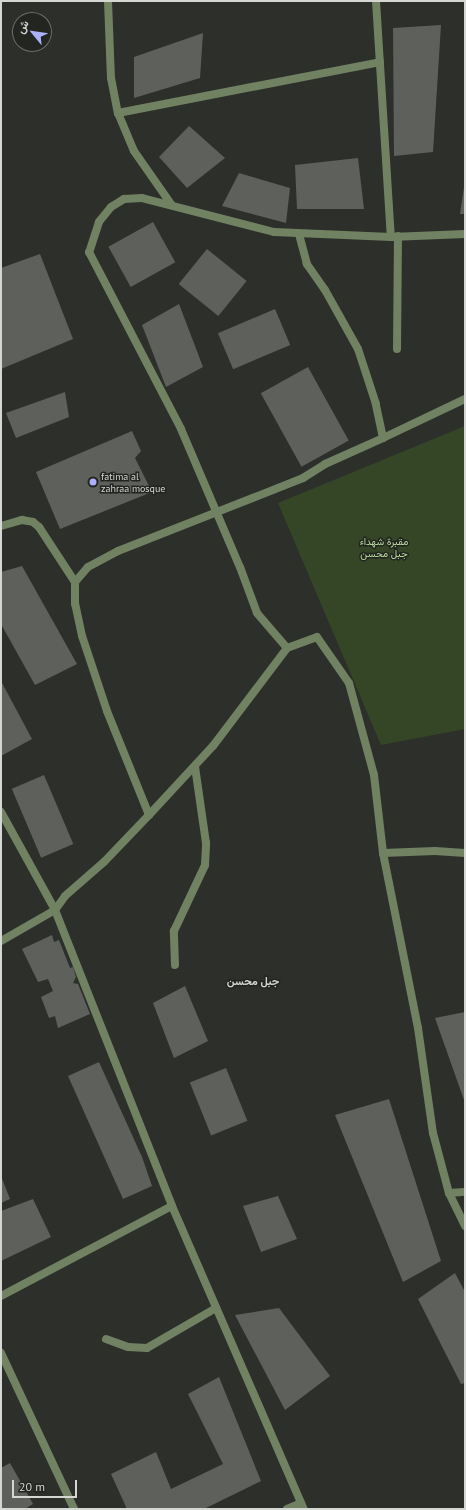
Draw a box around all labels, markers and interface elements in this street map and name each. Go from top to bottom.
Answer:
north arrow [12,12,52,52]
text: ش [13,17,32,36]
place label: fatima al zahraa mosque [101,470,165,494]
marker: fatima al zahraa mosque [88,477,98,487]
park label: مقبرة شهداء جبل محسن [360,535,408,558]
district label: جبل محسن [227,974,279,988]
scale bar [14,1472,79,1498]
text: 20 m [19,1479,45,1494]

